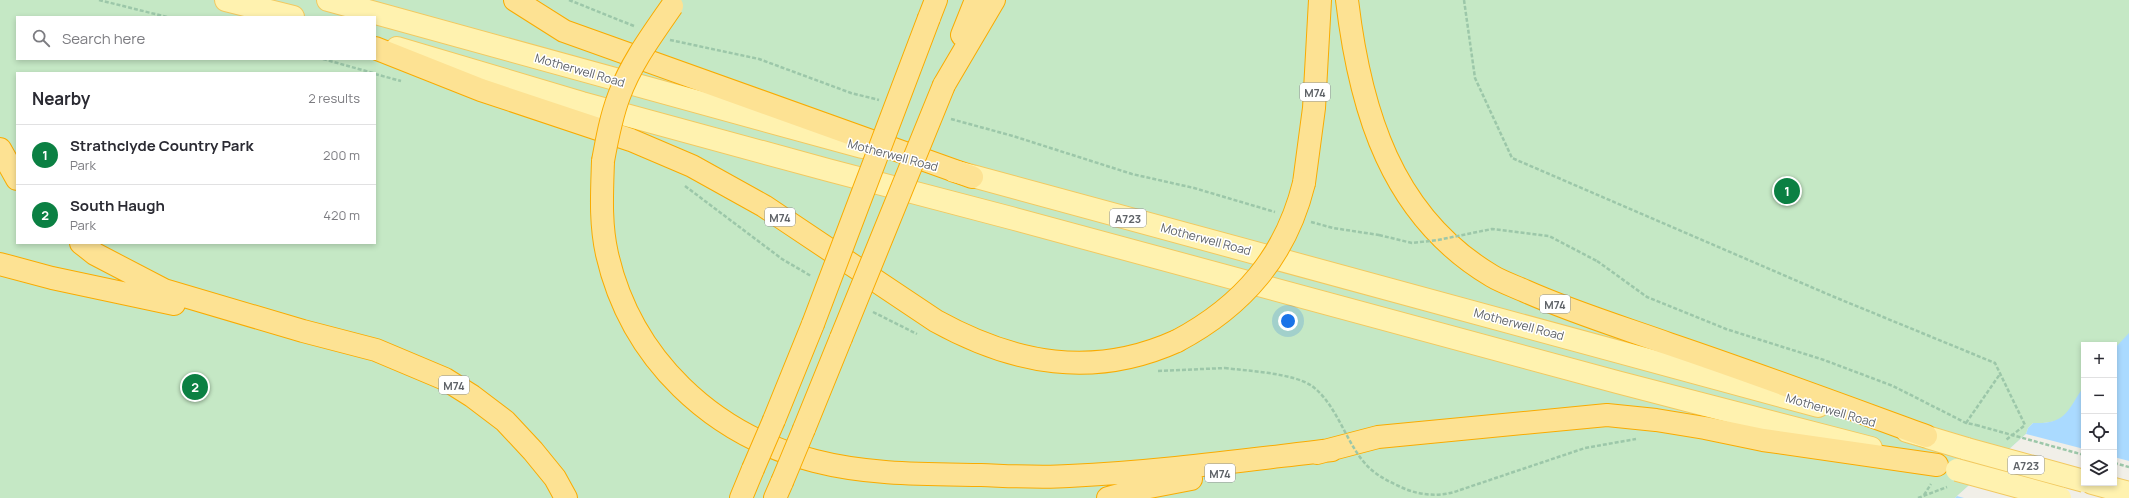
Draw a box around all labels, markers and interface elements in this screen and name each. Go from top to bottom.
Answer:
search box [16,16,376,60]
icon: search [30,27,52,49]
text: Search here [62,28,145,49]
street label: Motherwell Road [533,49,627,91]
road number: M74 [1300,83,1330,101]
text: Nearby [32,87,90,110]
text: 2 results [308,89,360,107]
text: Strathclyde Country Park [70,135,253,156]
street label: Motherwell Road [846,135,940,175]
text: 1 [42,146,48,164]
text: 200 m [323,146,360,164]
text: Park [70,156,96,174]
pin: 1 [1774,176,1800,206]
text: South Haugh [70,195,165,216]
text: 2 [41,206,49,224]
text: 420 m [323,206,360,224]
road number: M74 [765,208,795,226]
road number: A723 [1110,209,1146,227]
text: Park [70,216,96,234]
street label: Motherwell Road [1159,219,1253,259]
road number: M74 [1540,295,1570,313]
street label: Motherwell Road [1472,304,1566,344]
your location [1278,311,1298,331]
map controls [2081,342,2117,486]
button: + [2081,342,2117,378]
pin: 2 [182,372,208,402]
road number: M74 [439,376,469,394]
button: − [2081,378,2117,414]
street label: Motherwell Road [1784,389,1878,431]
button: locate [2081,414,2117,450]
button: layers [2081,450,2117,486]
road number: A723 [2008,456,2044,474]
road number: M74 [1205,464,1235,482]

